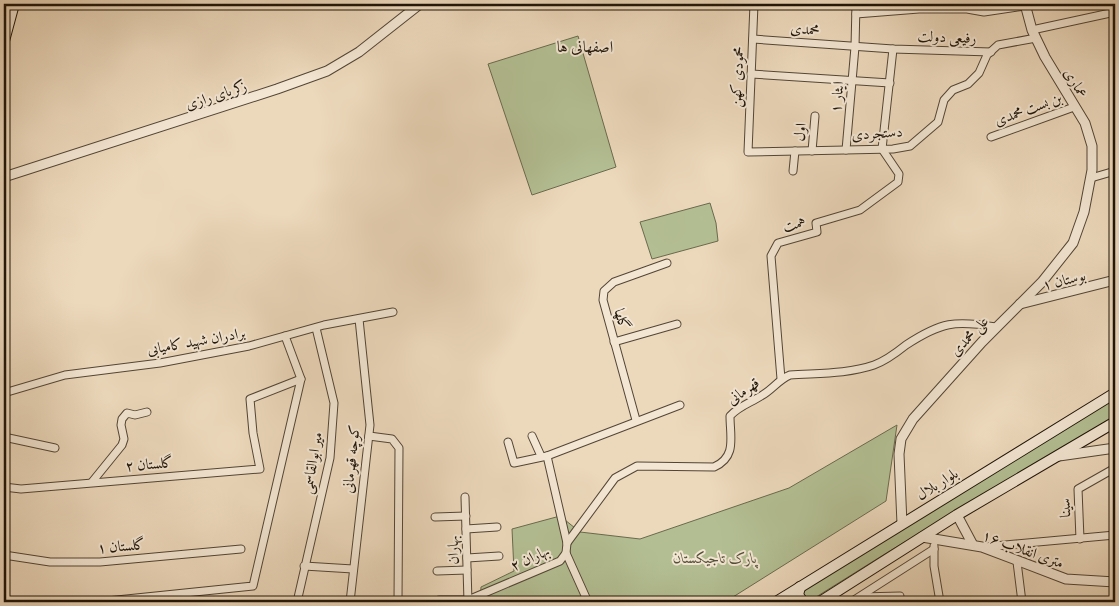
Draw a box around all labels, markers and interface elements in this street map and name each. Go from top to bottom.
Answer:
street label: محمدی [789,19,821,40]
street label: رفیعی دولت [917,27,977,49]
district label: اصفهانی ها [557,37,613,57]
street label: محمودی کهن [726,46,749,108]
street label: عماری [1059,65,1092,102]
street label: زکریای رازی [183,77,249,114]
street label: ۱ ایثار [827,81,848,114]
street label: بن بست محمدی [992,88,1065,131]
street label: اول [790,122,811,142]
street label: دستجردی [851,122,903,145]
street label: همت [780,212,808,237]
street label: بوستان ۱ [1040,266,1088,295]
street label: گلها [609,306,634,332]
street label: علی محمدی [946,312,994,361]
street label: برادران شهید کامیابی [145,323,247,360]
street label: قهرمانی [723,373,763,409]
street label: کوچه قهرمانی [338,424,366,494]
street label: میر ابوالقاسمی [298,431,328,496]
street label: گلستان ۲ [124,453,174,476]
street label: بلوار بلال [913,464,962,505]
street label: سینا [1056,498,1075,518]
street label: ۱۶ متری انقلاب [980,526,1066,573]
street label: گلستان ۱ [96,535,146,558]
street label: بهاران [444,535,463,565]
street label: بهاران ۲ [508,541,553,575]
park label: پارک تاجیکستان [673,549,758,569]

